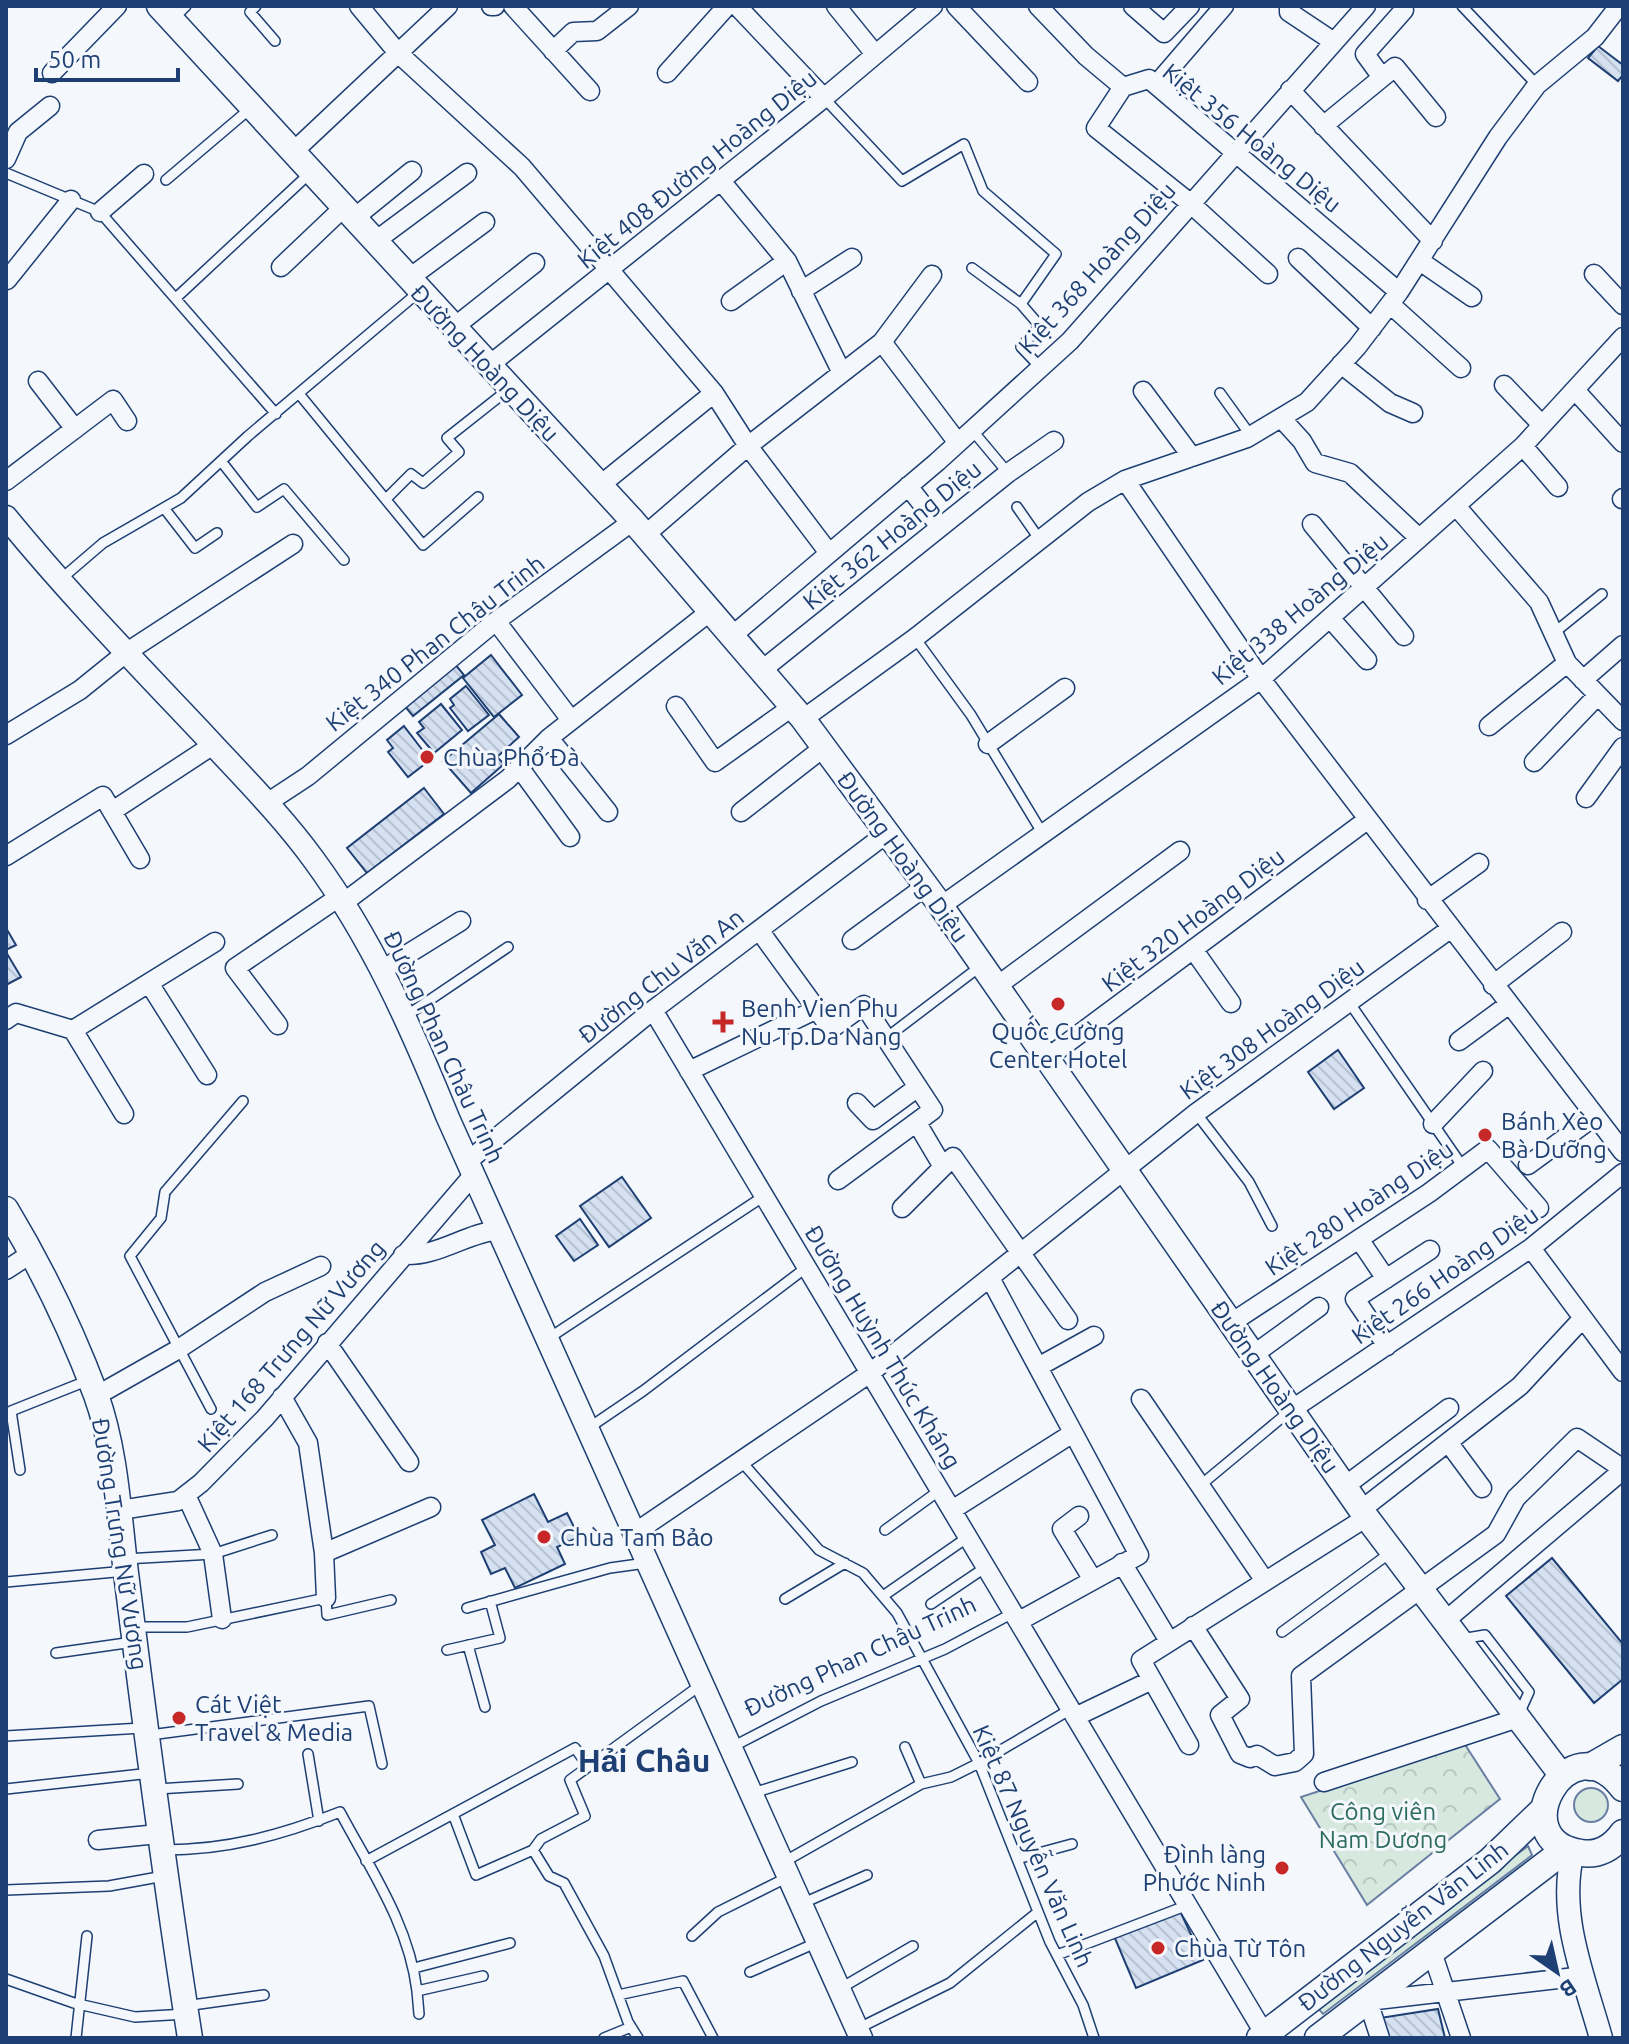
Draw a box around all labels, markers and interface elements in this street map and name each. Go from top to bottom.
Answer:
scale bar [36,32,178,82]
text: 50 m [48,46,101,73]
street label: Kiệt 356 Hoàng Diệu [1158,58,1346,218]
street label: Kiệt 408 Đường Hoàng Diệu [572,64,822,274]
street label: Kiệt 368 Hoàng Diệu [1013,177,1181,359]
street label: Đường Hoàng Diệu [405,279,565,447]
street label: Kiệt 362 Hoàng Diệu [798,455,986,615]
street label: Kiệt 338 Hoàng Diệu [1207,528,1393,690]
street label: Kiệt 340 Phan Châu Trinh [320,549,550,737]
place label: Chùa Phổ Đà [443,744,579,771]
marker: Chùa Phổ Đà [418,748,436,766]
street label: Đường Hoàng Diệu [832,766,974,948]
street label: Kiệt 320 Hoàng Diệu [1097,843,1289,997]
street label: Đường Chu Văn An [573,903,749,1049]
street label: Đường Phan Châu Trinh [378,927,510,1167]
street label: Kiệt 308 Hoàng Diệu [1175,953,1369,1105]
place label: Benh Vien Phu Nu Tp.Da Nang [741,995,902,1050]
marker: Quốc Cường Center Hotel [1049,995,1067,1013]
marker: Benh Vien Phu Nu Tp.Da Nang [712,1011,734,1033]
place label: Quốc Cường Center Hotel [989,1014,1127,1073]
place label: Bánh Xèo Bà Dưỡng [1501,1108,1607,1163]
marker: Bánh Xèo Bà Dưỡng [1476,1126,1494,1144]
street label: Kiệt 280 Hoàng Diệu [1260,1135,1458,1281]
street label: Kiệt 266 Hoàng Diệu [1347,1201,1543,1349]
street label: Đường Huỳnh Thúc Kháng [800,1220,966,1474]
street label: Kiệt 168 Trưng Nữ Vương [192,1235,390,1457]
street label: Đường Hoàng Diệu [1205,1296,1345,1478]
street label: Đường Trưng Nữ Vương [87,1416,153,1672]
place label: Chùa Tam Bảo [560,1524,714,1551]
marker: Chùa Tam Bảo [535,1528,553,1546]
street label: Đường Phan Châu Trinh [740,1590,980,1722]
place label: Cát Việt Travel & Media [195,1691,353,1746]
marker: Cát Việt Travel & Media [170,1709,188,1727]
street label: Kiệt 87 Nguyễn Văn Linh [967,1720,1101,1971]
district label: Hải Châu [578,1742,710,1778]
park label: Công viên Nam Dương [1319,1798,1447,1853]
street label: Đường Nguyễn Văn Linh [1291,1833,1513,2016]
place label: Đình làng Phước Ninh [1143,1841,1266,1896]
marker: Đình làng Phước Ninh [1273,1859,1291,1877]
north arrow [1517,1932,1597,2012]
place label: Chùa Từ Tôn [1174,1935,1306,1962]
marker: Chùa Từ Tôn [1149,1939,1167,1957]
text: B [1555,1975,1582,2003]

